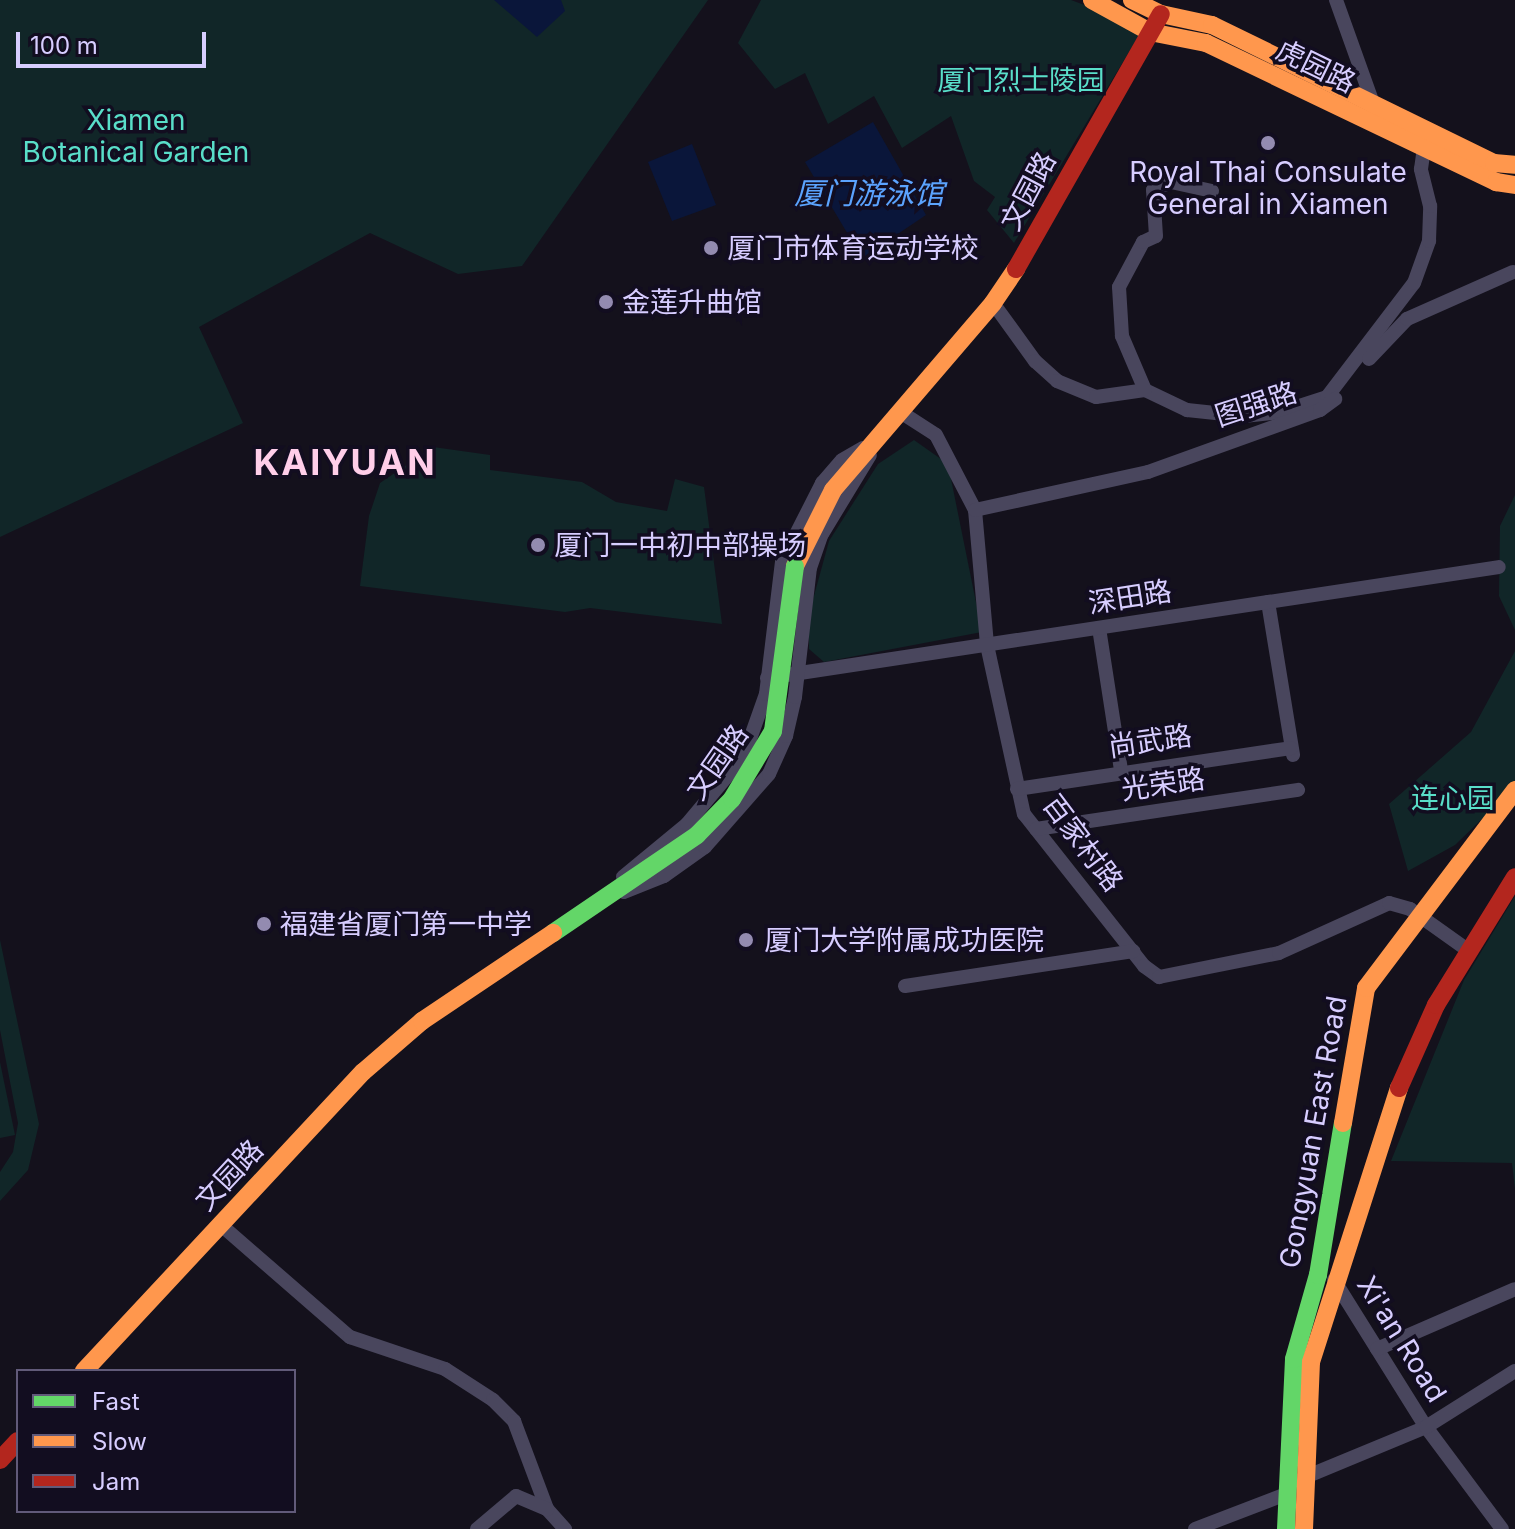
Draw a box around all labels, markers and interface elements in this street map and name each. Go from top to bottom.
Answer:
scale bar [20,16,210,66]
text: 100 m [30,31,98,60]
street label: 虎园路 [1271,32,1361,100]
park label: 厦门烈士陵园 [937,63,1105,97]
park label: Xiamen Botanical Garden [23,103,249,169]
marker: Royal Thai Consulate General in Xiamen [1259,134,1277,152]
street label: 文园路 [993,146,1063,236]
place label: Royal Thai Consulate General in Xiamen [1129,155,1407,221]
water label: 厦门游泳馆 [794,175,944,211]
place label: 厦门市体育运动学校 [727,231,979,265]
marker: 厦门市体育运动学校 [702,239,720,257]
place label: 金莲升曲馆 [622,285,762,319]
marker: 金莲升曲馆 [597,293,615,311]
street label: 图强路 [1211,375,1301,433]
district label: KAIYUAN [253,441,437,485]
place label: 厦门一中初中部操场 [554,528,806,562]
marker: 厦门一中初中部操场 [529,536,547,554]
street label: 深田路 [1086,574,1174,620]
street label: 文园路 [679,718,755,806]
street label: 尚武路 [1106,719,1194,763]
street label: 光荣路 [1119,762,1207,806]
park label: 连心园 [1411,781,1495,815]
street label: 百家村路 [1036,788,1130,898]
place label: 福建省厦门第一中学 [280,907,532,941]
marker: 福建省厦门第一中学 [255,915,273,933]
place label: 厦门大学附属成功医院 [764,923,1044,957]
marker: 厦门大学附属成功医院 [735,929,757,951]
street label: Gongyuan East Road [1273,993,1353,1271]
street label: 文园路 [188,1133,270,1217]
street label: Xi'an Road [1350,1270,1454,1408]
legend [16,1369,296,1513]
text: Fast [92,1387,140,1416]
text: Slow [92,1427,147,1456]
text: Jam [92,1467,140,1496]

